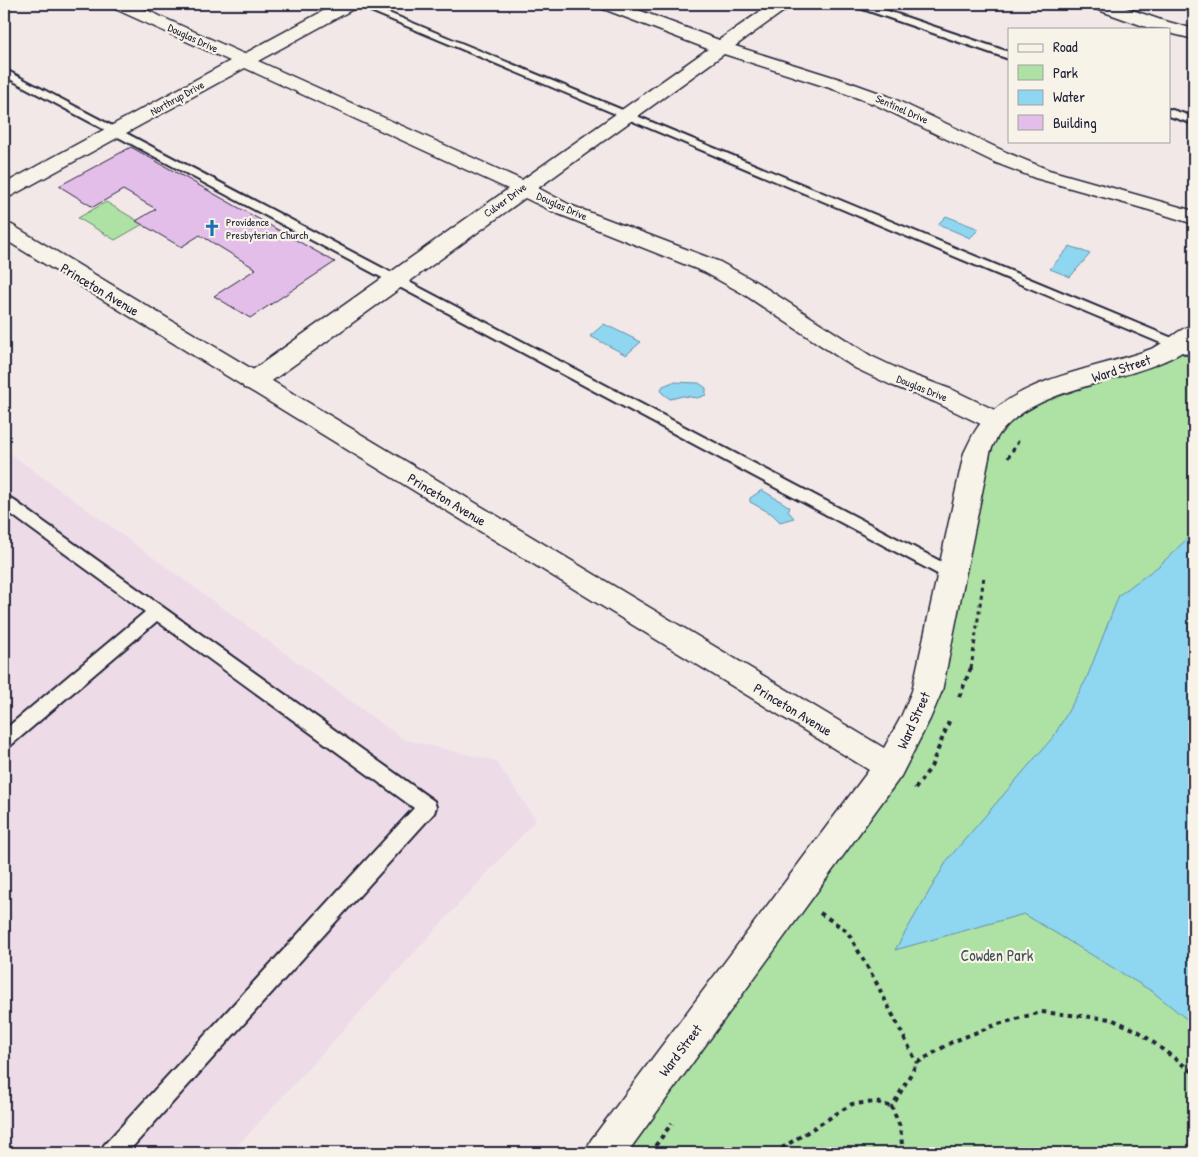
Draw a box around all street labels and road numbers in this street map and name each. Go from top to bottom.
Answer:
street label: Douglas Drive [166,20,221,56]
street label: Northrup Drive [148,77,207,119]
street label: Sentinel Drive [874,91,931,127]
street label: Culver Drive [481,179,530,220]
street label: Douglas Drive [535,189,590,224]
street label: Princeton Avenue [57,258,143,320]
street label: Ward Street [1089,350,1153,386]
street label: Douglas Drive [894,371,950,405]
street label: Princeton Avenue [404,468,490,530]
street label: Princeton Avenue [750,678,836,740]
street label: Ward Street [892,688,934,752]
street label: Ward Street [654,1020,706,1080]

